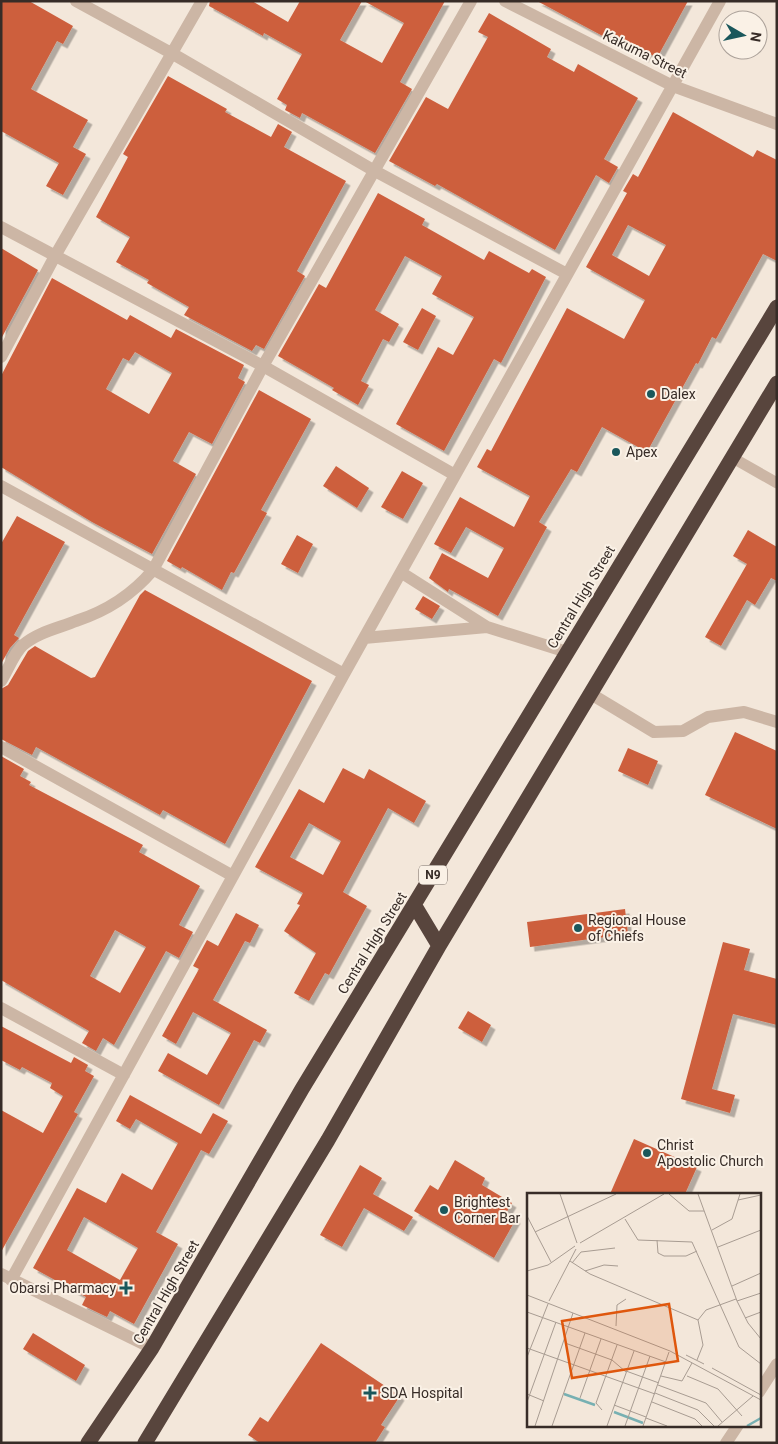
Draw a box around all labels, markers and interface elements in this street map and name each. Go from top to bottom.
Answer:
north arrow [718,10,768,60]
street label: Kakuma Street [600,27,690,81]
text: N [747,31,765,43]
place label: Dalex [661,386,696,402]
marker: Dalex [645,388,657,400]
place label: Apex [626,444,657,460]
marker: Apex [610,446,622,458]
street label: Central High Street [544,542,618,651]
road number: N9 [419,866,447,884]
street label: Central High Street [334,889,410,997]
place label: Regional House of Chiefs [588,912,686,944]
marker: Regional House of Chiefs [572,922,584,934]
place label: Christ Apostolic Church [657,1137,763,1169]
marker: Christ Apostolic Church [641,1147,653,1159]
inset map [527,1193,760,1426]
place label: Brightest Corner Bar [454,1194,521,1226]
marker: Brightest Corner Bar [438,1204,450,1216]
street label: Central High Street [130,1237,202,1347]
place label: Obarsi Pharmacy [9,1280,116,1296]
marker: Obarsi Pharmacy [120,1282,132,1294]
place label: SDA Hospital [381,1385,463,1401]
marker: SDA Hospital [363,1386,377,1400]

